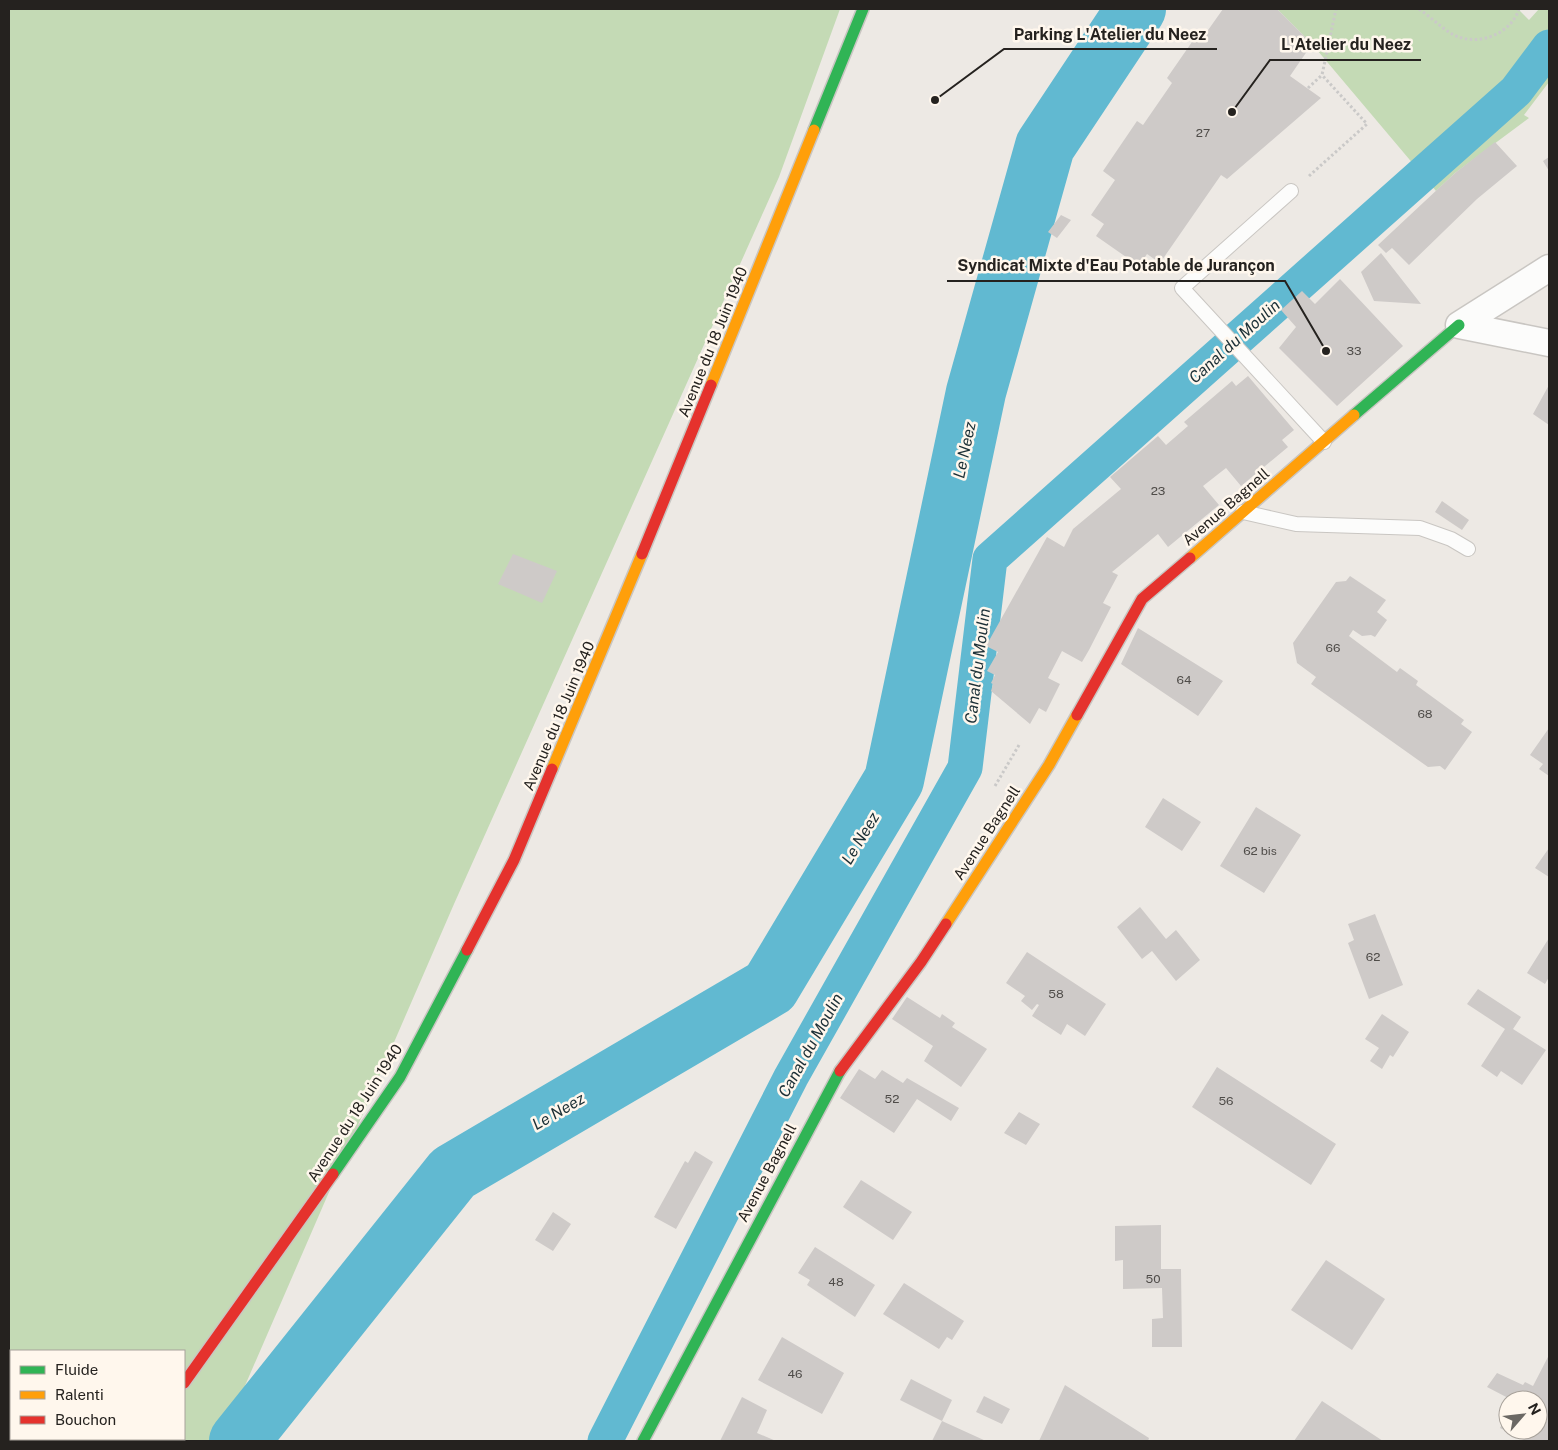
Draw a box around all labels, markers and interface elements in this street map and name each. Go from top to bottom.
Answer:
callout: Parking L'Atelier du Neez [1004,18,1217,49]
text: Parking L'Atelier du Neez [1014,25,1206,44]
callout: L'Atelier du Neez [1270,29,1421,60]
text: L'Atelier du Neez [1281,35,1411,54]
house number: 27 [1196,126,1210,140]
callout: Syndicat Mixte d'Eau Potable de Jurançon [947,250,1285,281]
text: Syndicat Mixte d'Eau Potable de Jurançon [957,256,1275,275]
street label: Avenue du 18 Juin 1940 [675,264,750,419]
water label: Canal du Moulin [1185,295,1284,387]
house number: 33 [1346,344,1362,358]
water label: Le Neez [949,420,980,480]
street label: Avenue Bagnell [1179,465,1272,549]
house number: 23 [1151,484,1165,498]
water label: Canal du Moulin [961,607,994,725]
street label: Avenue du 18 Juin 1940 [519,639,598,793]
house number: 66 [1326,641,1340,655]
house number: 64 [1177,673,1192,687]
house number: 68 [1417,707,1433,721]
street label: Avenue Bagnell [950,782,1023,883]
water label: Le Neez [838,808,884,868]
house number: 62 bis [1243,844,1277,858]
house number: 62 [1366,950,1380,964]
house number: 58 [1048,987,1064,1001]
water label: Canal du Moulin [774,990,847,1101]
street label: Avenue du 18 Juin 1940 [304,1041,405,1185]
water label: Le Neez [529,1089,588,1134]
house number: 52 [885,1092,899,1106]
house number: 56 [1218,1094,1234,1108]
street label: Avenue Bagnell [734,1121,800,1225]
house number: 50 [1145,1272,1161,1286]
house number: 48 [828,1275,844,1289]
legend [10,1350,185,1440]
text: Fluide [55,1361,98,1378]
house number: 46 [787,1367,803,1381]
text: Ralenti [55,1386,104,1403]
north arrow [1498,1390,1548,1440]
text: N [1525,1400,1544,1417]
text: Bouchon [55,1411,116,1428]

